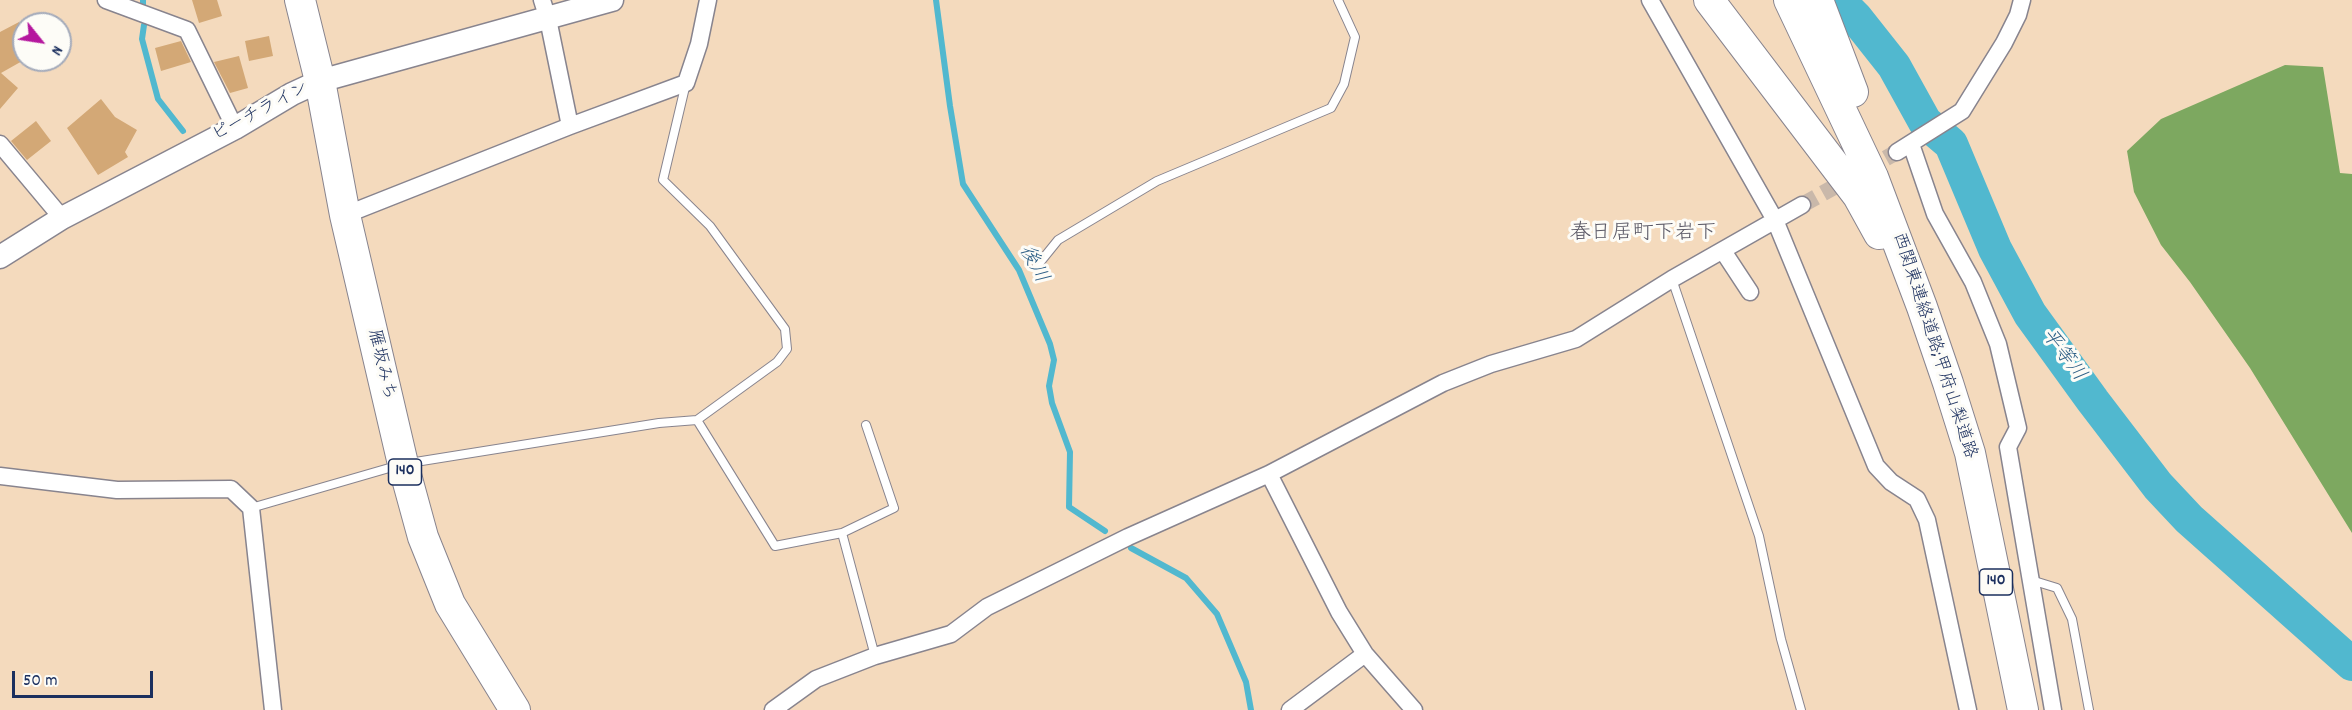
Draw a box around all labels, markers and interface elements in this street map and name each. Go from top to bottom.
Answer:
north arrow [12,12,72,72]
text: N [44,41,68,59]
street label: ピーチライン [209,78,313,148]
district label: 春日居町下岩下 [1570,222,1716,248]
street label: 西関東連絡道路;甲府山梨道路 [1886,230,1980,462]
water label: 後川 [1012,242,1052,288]
water label: 平等川 [2034,325,2090,387]
street label: 雁坂みち [361,327,399,403]
road number: 140 [388,459,422,485]
road number: 140 [1980,569,2012,595]
scale bar [15,659,156,697]
text: 50 m [23,669,58,694]

